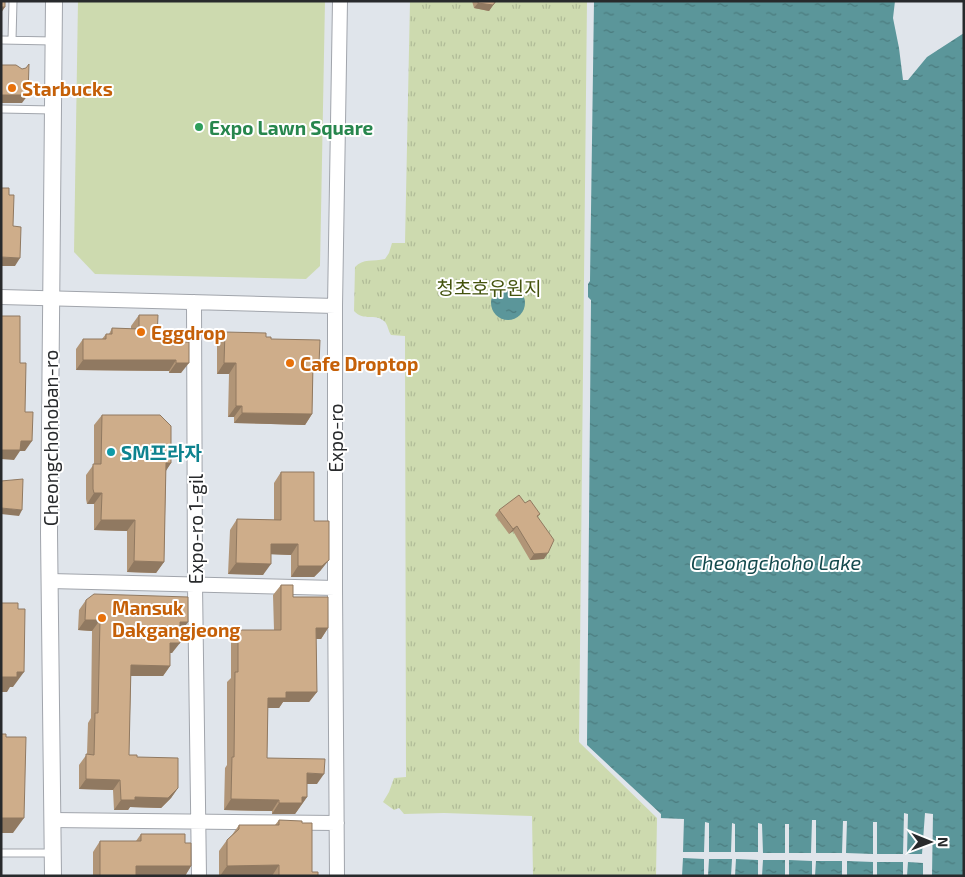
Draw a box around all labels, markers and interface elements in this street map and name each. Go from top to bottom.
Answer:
place label: Starbucks [22,77,113,100]
marker: Starbucks [6,82,18,94]
place label: Expo Lawn Square [209,116,374,139]
marker: Expo Lawn Square [193,121,205,133]
park label: 청초호유원지 [437,276,541,299]
place label: Eggdrop [151,321,226,344]
marker: Eggdrop [135,326,147,338]
street label: Cheongchohoban-ro [39,350,62,526]
place label: Cafe Droptop [300,352,418,375]
marker: Cafe Droptop [284,357,296,369]
street label: Expo-ro [324,403,347,473]
place label: SM프라자 [121,441,202,464]
marker: SM프라자 [105,446,117,458]
street label: Expo-ro 1-gil [184,473,207,584]
water label: Cheongchoho Lake [691,550,861,574]
place label: Mansuk Dakgangjeong [112,596,240,641]
marker: Mansuk Dakgangjeong [96,612,108,624]
north arrow [905,817,955,867]
text: N [935,837,952,847]

